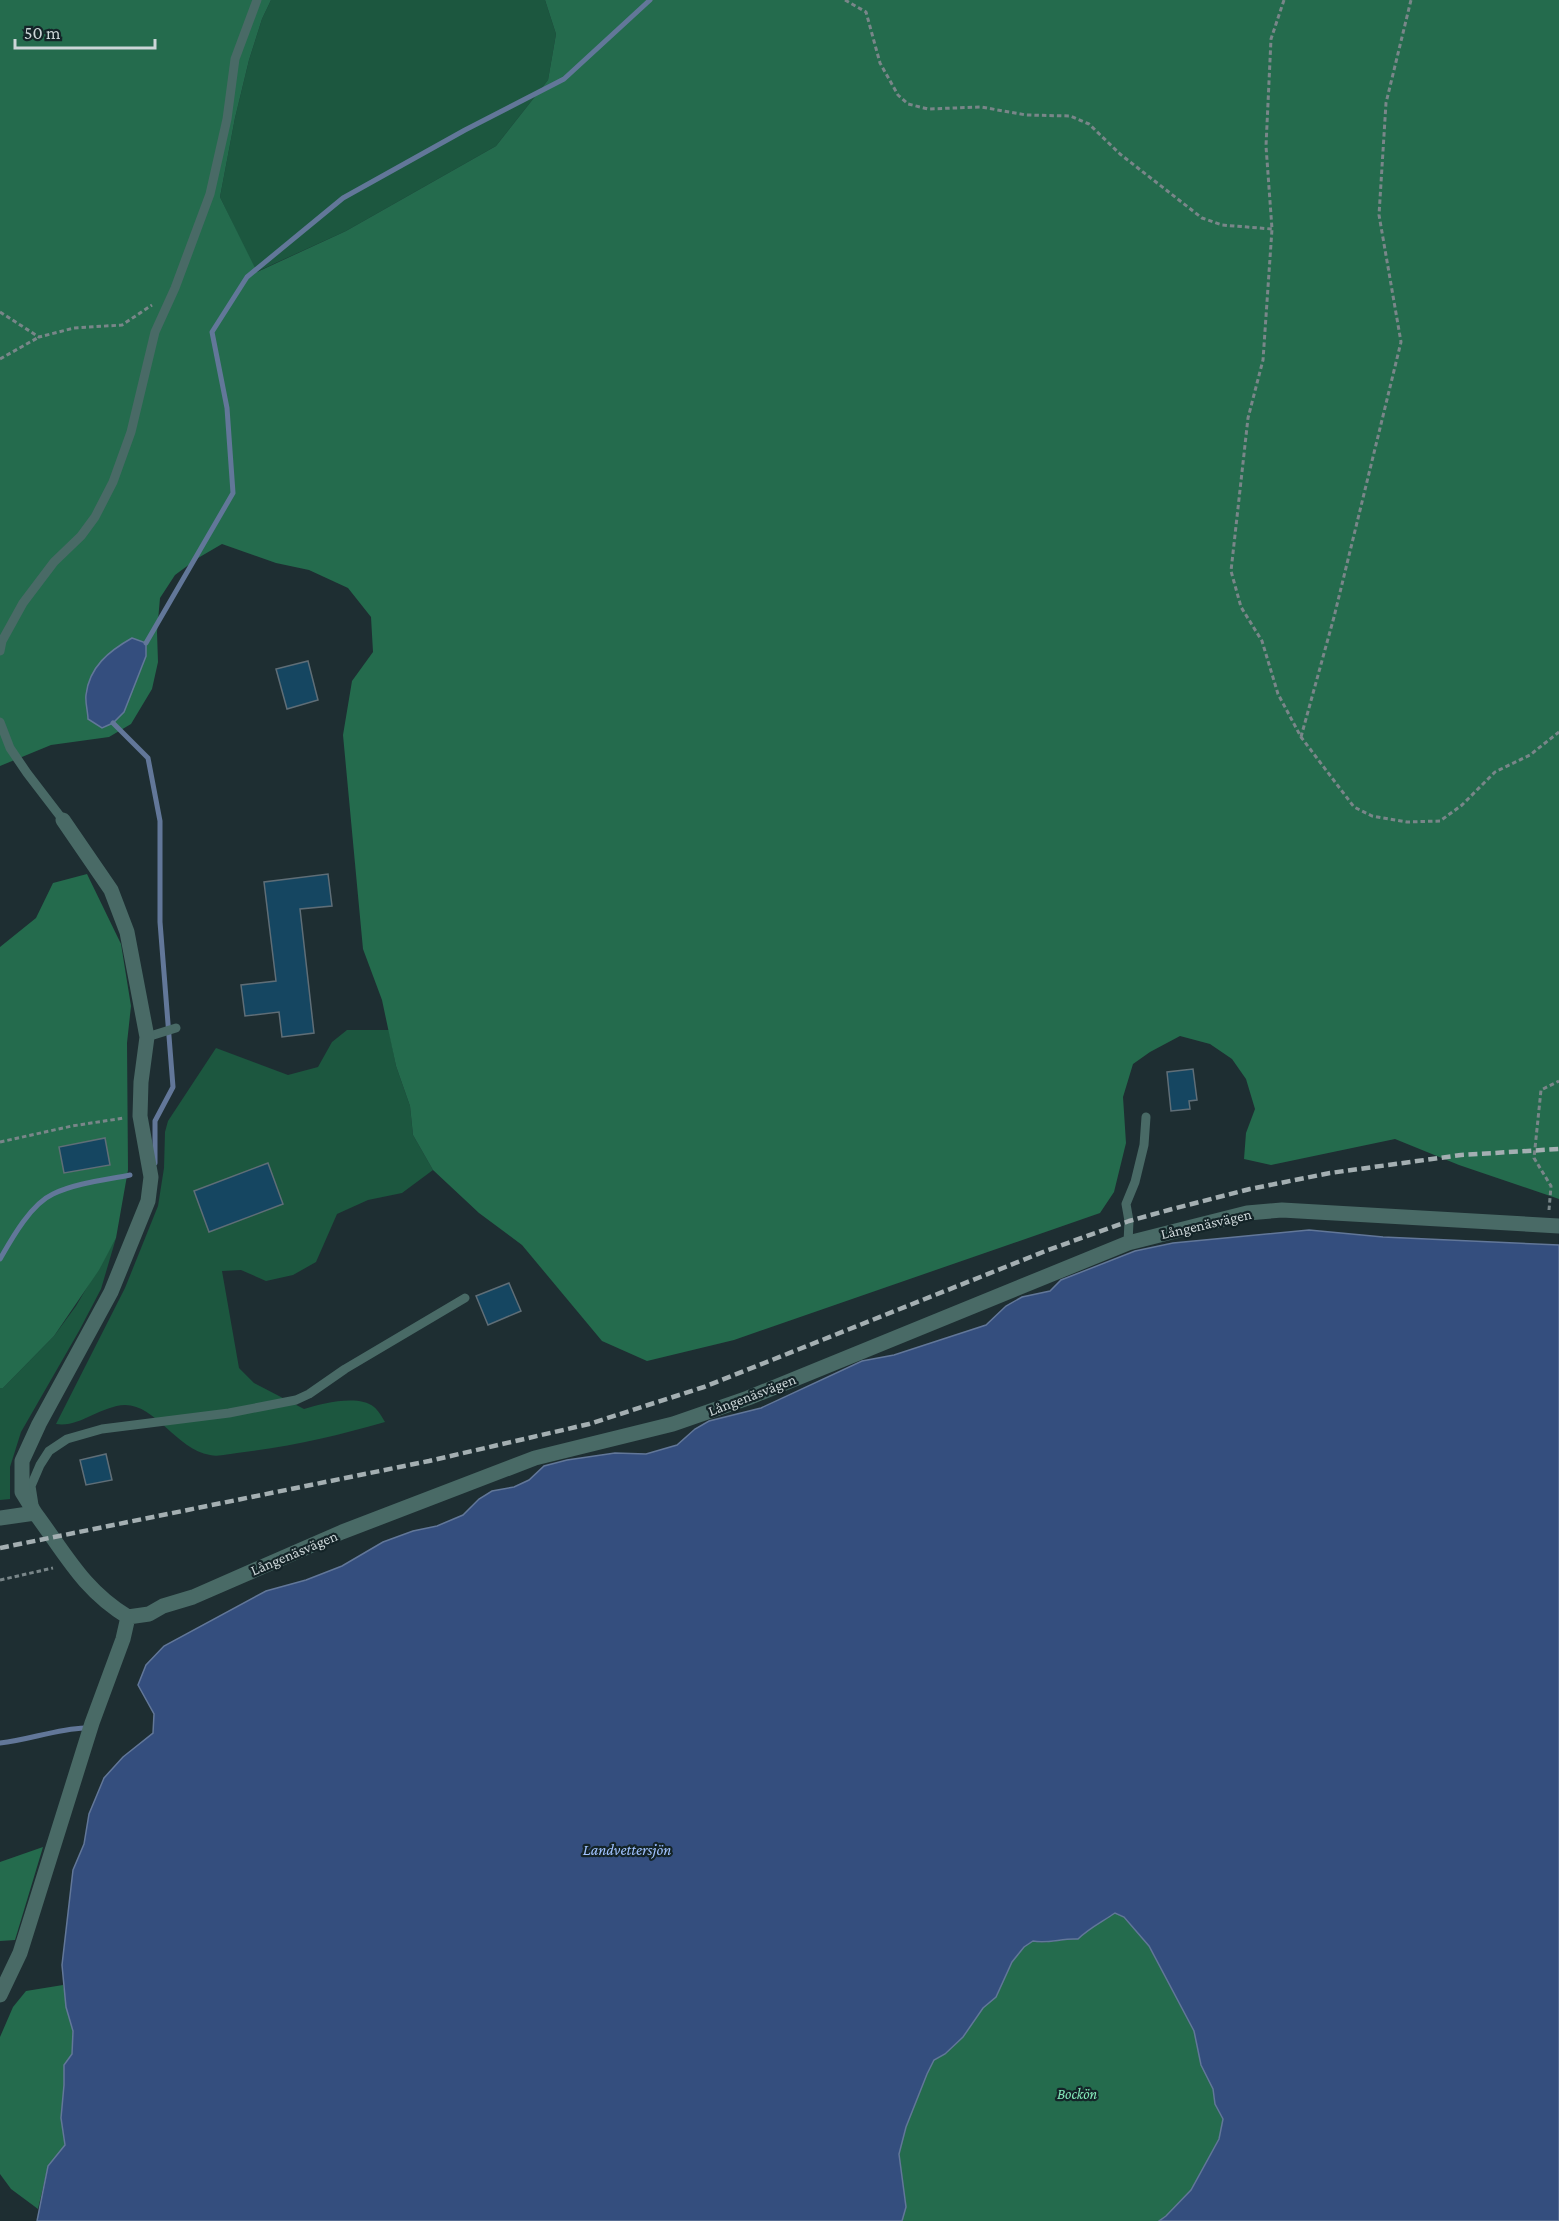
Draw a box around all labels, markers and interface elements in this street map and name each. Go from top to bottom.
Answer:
scale bar [15,12,154,50]
text: 50 m [24,23,61,43]
street label: Långenäsvägen [1159,1206,1253,1243]
street label: Långenäsvägen [706,1371,798,1420]
street label: Långenäsvägen [248,1528,340,1579]
water label: Landvettersjön [583,1841,671,1859]
park label: Bockön [1057,2086,1098,2102]

